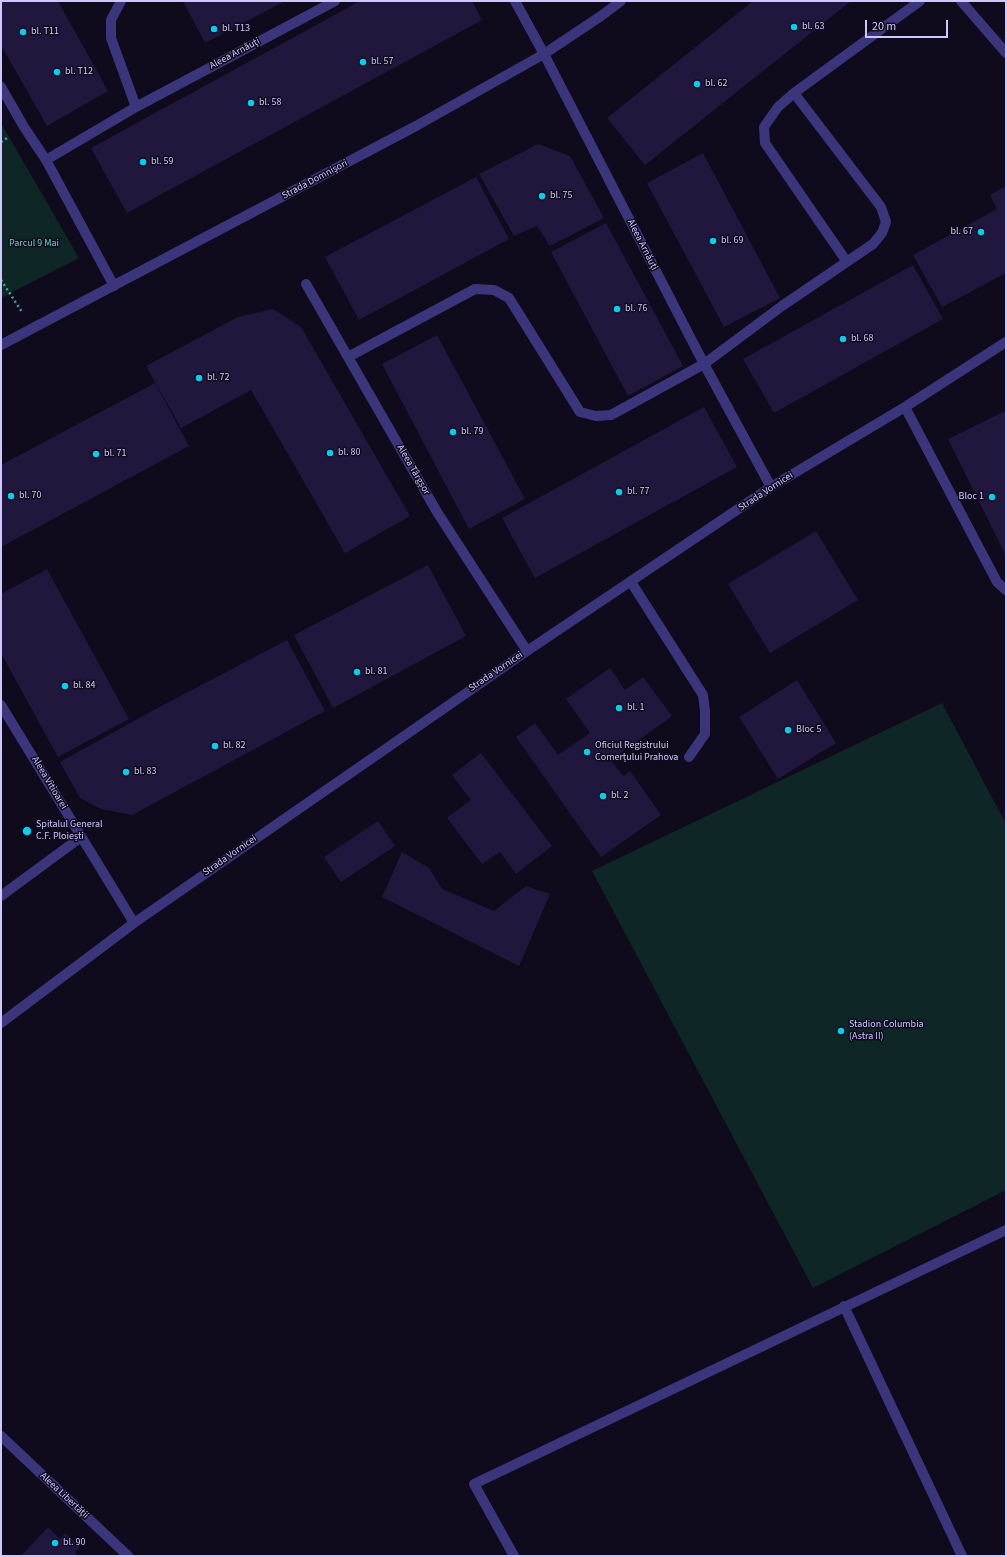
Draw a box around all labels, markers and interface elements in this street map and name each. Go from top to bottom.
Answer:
scale bar [867,12,950,38]
text: 20 m [872,18,896,35]
place label: bl. 63 [802,21,825,33]
marker: bl. 63 [789,22,799,32]
place label: bl. T13 [222,23,250,35]
marker: bl. T13 [209,24,219,34]
place label: bl. T11 [31,26,59,38]
marker: bl. T11 [18,27,28,37]
street label: Aleea Arnăuți [208,36,262,72]
place label: bl. 57 [371,56,394,68]
marker: bl. 57 [358,57,368,67]
place label: bl. T12 [65,66,93,78]
marker: bl. T12 [52,67,62,77]
place label: bl. 62 [705,78,728,90]
marker: bl. 62 [692,79,702,89]
place label: bl. 58 [259,97,282,109]
marker: bl. 58 [246,98,256,108]
place label: bl. 59 [151,156,174,168]
marker: bl. 59 [138,157,148,167]
street label: Strada Domnișori [280,158,350,202]
place label: bl. 75 [550,190,573,202]
marker: bl. 75 [537,191,547,201]
street label: Aleea Arnăuți [624,218,660,272]
place label: bl. 67 [950,226,973,238]
marker: bl. 67 [976,227,986,237]
place label: bl. 69 [721,235,744,247]
marker: bl. 69 [708,236,718,246]
park label: Parcul 9 Mai [9,238,59,250]
place label: bl. 76 [625,303,648,315]
marker: bl. 76 [612,304,622,314]
place label: bl. 68 [851,333,874,345]
marker: bl. 68 [838,334,848,344]
place label: bl. 72 [207,372,230,384]
marker: bl. 72 [194,373,204,383]
place label: bl. 79 [461,426,484,438]
marker: bl. 79 [448,427,458,437]
street label: Aleea Târgșor [394,443,432,497]
place label: bl. 80 [338,447,361,459]
place label: bl. 71 [104,448,127,460]
marker: bl. 80 [325,448,335,458]
marker: bl. 71 [91,449,101,459]
street label: Strada Vornicei [736,470,796,514]
place label: bl. 77 [627,486,650,498]
marker: bl. 77 [614,487,624,497]
place label: bl. 70 [19,490,42,502]
marker: bl. 70 [6,491,16,501]
place label: Bloc 1 [959,491,984,503]
marker: Bloc 1 [987,492,997,502]
street label: Strada Vornicei [467,649,525,695]
place label: bl. 81 [365,666,388,678]
marker: bl. 81 [352,667,362,677]
place label: bl. 84 [73,680,96,692]
marker: bl. 84 [60,681,70,691]
place label: bl. 1 [627,702,645,714]
marker: bl. 1 [614,703,624,713]
place label: Bloc 5 [796,724,821,736]
marker: Bloc 5 [783,725,793,735]
place label: bl. 82 [223,740,246,752]
place label: Oficiul Registrului Comerțului Prahova [595,740,678,764]
marker: bl. 82 [210,741,220,751]
marker: Oficiul Registrului Comerțului Prahova [582,747,592,757]
street label: Aleea Vitioarei [29,754,69,812]
place label: bl. 83 [134,766,157,778]
marker: bl. 83 [121,767,131,777]
place label: bl. 2 [611,790,629,802]
marker: bl. 2 [598,791,608,801]
place label: Spitalul General C.F. Ploiești [36,819,102,842]
marker: Spitalul General C.F. Ploiești [21,825,33,837]
street label: Strada Vornicei [201,833,259,879]
place label: Stadion Columbia (Astra II) [849,1019,924,1042]
marker: Stadion Columbia (Astra II) [836,1026,846,1036]
street label: Aleea Libertății [37,1470,91,1522]
place label: bl. 90 [63,1537,86,1549]
marker: bl. 90 [50,1538,60,1548]

